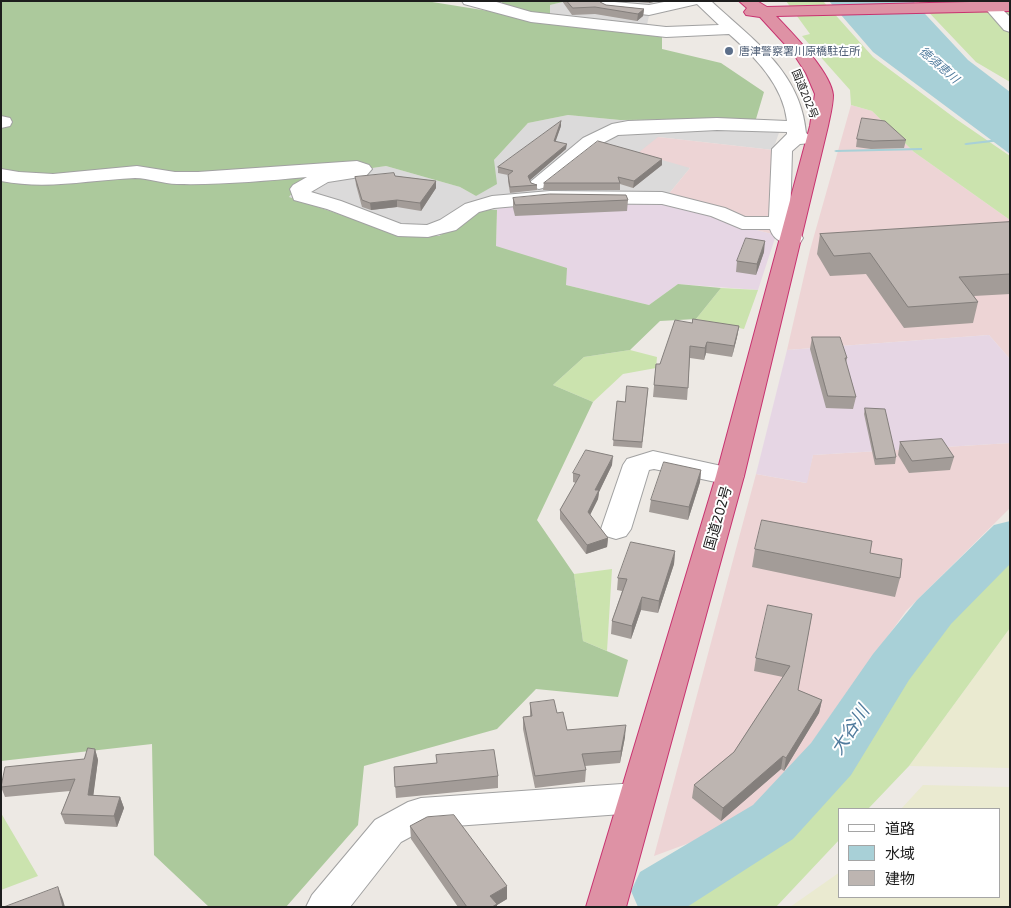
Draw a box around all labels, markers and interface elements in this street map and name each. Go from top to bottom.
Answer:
place label: 唐津警察署川原橋駐在所 [739,44,860,58]
water label: 徳須恵川 [916,44,962,86]
marker: 唐津警察署川原橋駐在所 [723,45,735,57]
street label: 国道202号 [789,67,821,121]
street label: 国道202号 [701,484,735,552]
water label: 大谷川 [826,701,874,759]
legend [838,808,1001,898]
text: 道路 [885,819,915,837]
text: 水域 [885,844,915,862]
text: 建物 [885,869,915,887]

